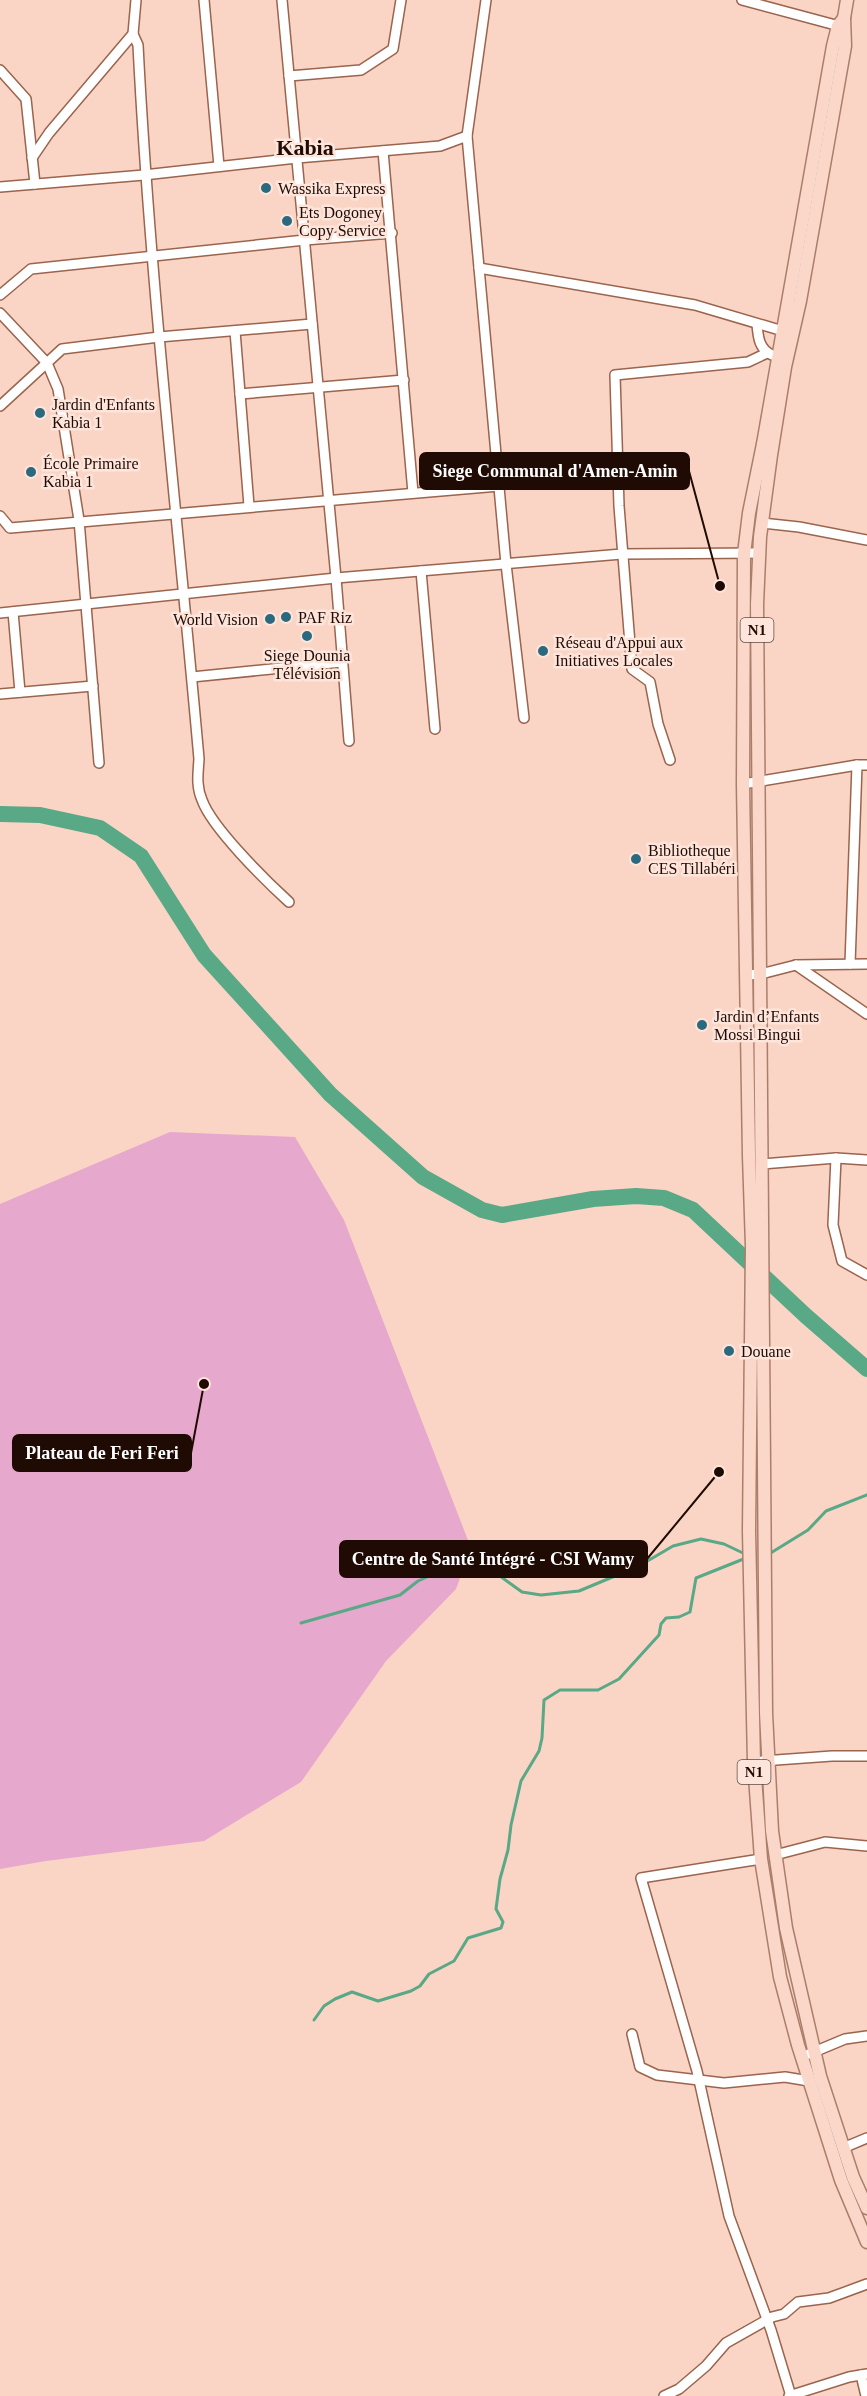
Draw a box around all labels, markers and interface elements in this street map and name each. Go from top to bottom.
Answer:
district label: Kabia [276,135,334,160]
place label: Wassika Express [278,180,386,198]
marker: Wassika Express [259,181,273,195]
place label: Ets Dogoney Copy Service [299,204,386,240]
marker: Ets Dogoney Copy Service [280,214,294,228]
place label: Jardin d'Enfants Kabia 1 [52,396,155,431]
marker: Jardin d'Enfants Kabia 1 [33,406,47,420]
callout: Siege Communal d'Amen-Amin [420,453,689,489]
place label: École Primaire Kabia 1 [43,454,139,490]
text: Siege Communal d'Amen-Amin [432,461,678,481]
marker: École Primaire Kabia 1 [24,465,38,479]
place label: PAF Riz [298,609,352,626]
marker: PAF Riz [279,610,293,624]
place label: World Vision [173,611,258,628]
marker: World Vision [263,612,277,626]
road number: N1 [740,618,774,642]
marker: Siege Dounia Télévision [300,629,314,643]
place label: Réseau d'Appui aux Initiatives Locales [555,634,683,669]
marker: Réseau d'Appui aux Initiatives Locales [536,644,550,658]
place label: Siege Dounia Télévision [264,647,350,682]
place label: Bibliotheque CES Tillabéri [648,842,736,877]
marker: Bibliotheque CES Tillabéri [629,852,643,866]
place label: Jardin d’Enfants Mossi Bingui [714,1008,819,1044]
marker: Jardin d’Enfants Mossi Bingui [695,1018,709,1032]
place label: Douane [741,1343,791,1360]
marker: Douane [722,1344,736,1358]
callout: Plateau de Feri Feri [13,1435,191,1471]
text: Plateau de Feri Feri [25,1443,179,1463]
callout: Centre de Santé Intégré - CSI Wamy [340,1541,647,1577]
text: Centre de Santé Intégré - CSI Wamy [352,1549,634,1569]
road number: N1 [738,1760,771,1784]

